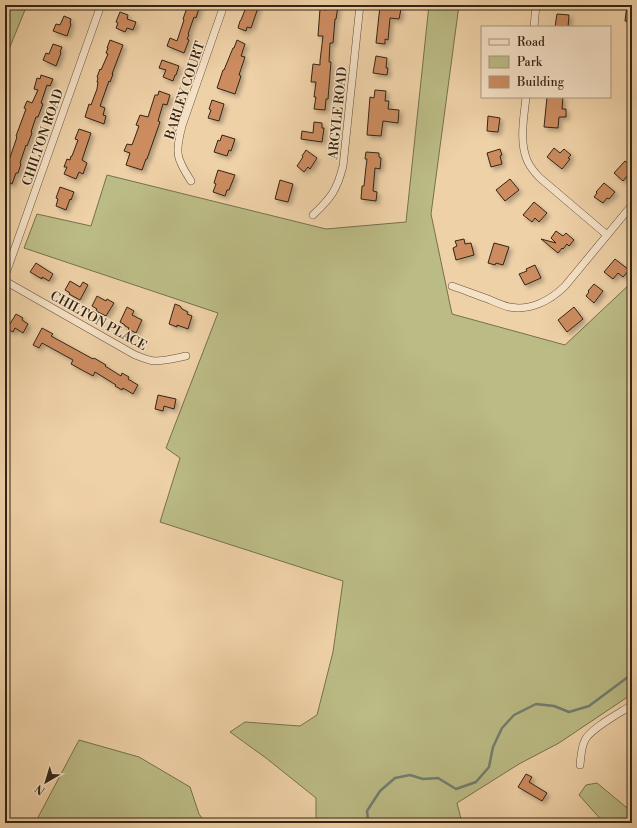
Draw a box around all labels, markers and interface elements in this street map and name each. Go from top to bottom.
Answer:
legend [481,26,611,98]
text: Road [517,35,545,50]
street label: BARLEY COURT [161,39,208,142]
text: Park [517,55,543,70]
street label: ARGYLE ROAD [325,66,351,161]
text: Building [516,75,565,90]
street label: CHILTON ROAD [19,87,67,188]
street label: CHILTON PLACE [47,288,150,354]
north arrow [26,762,66,802]
text: N [32,781,48,797]

